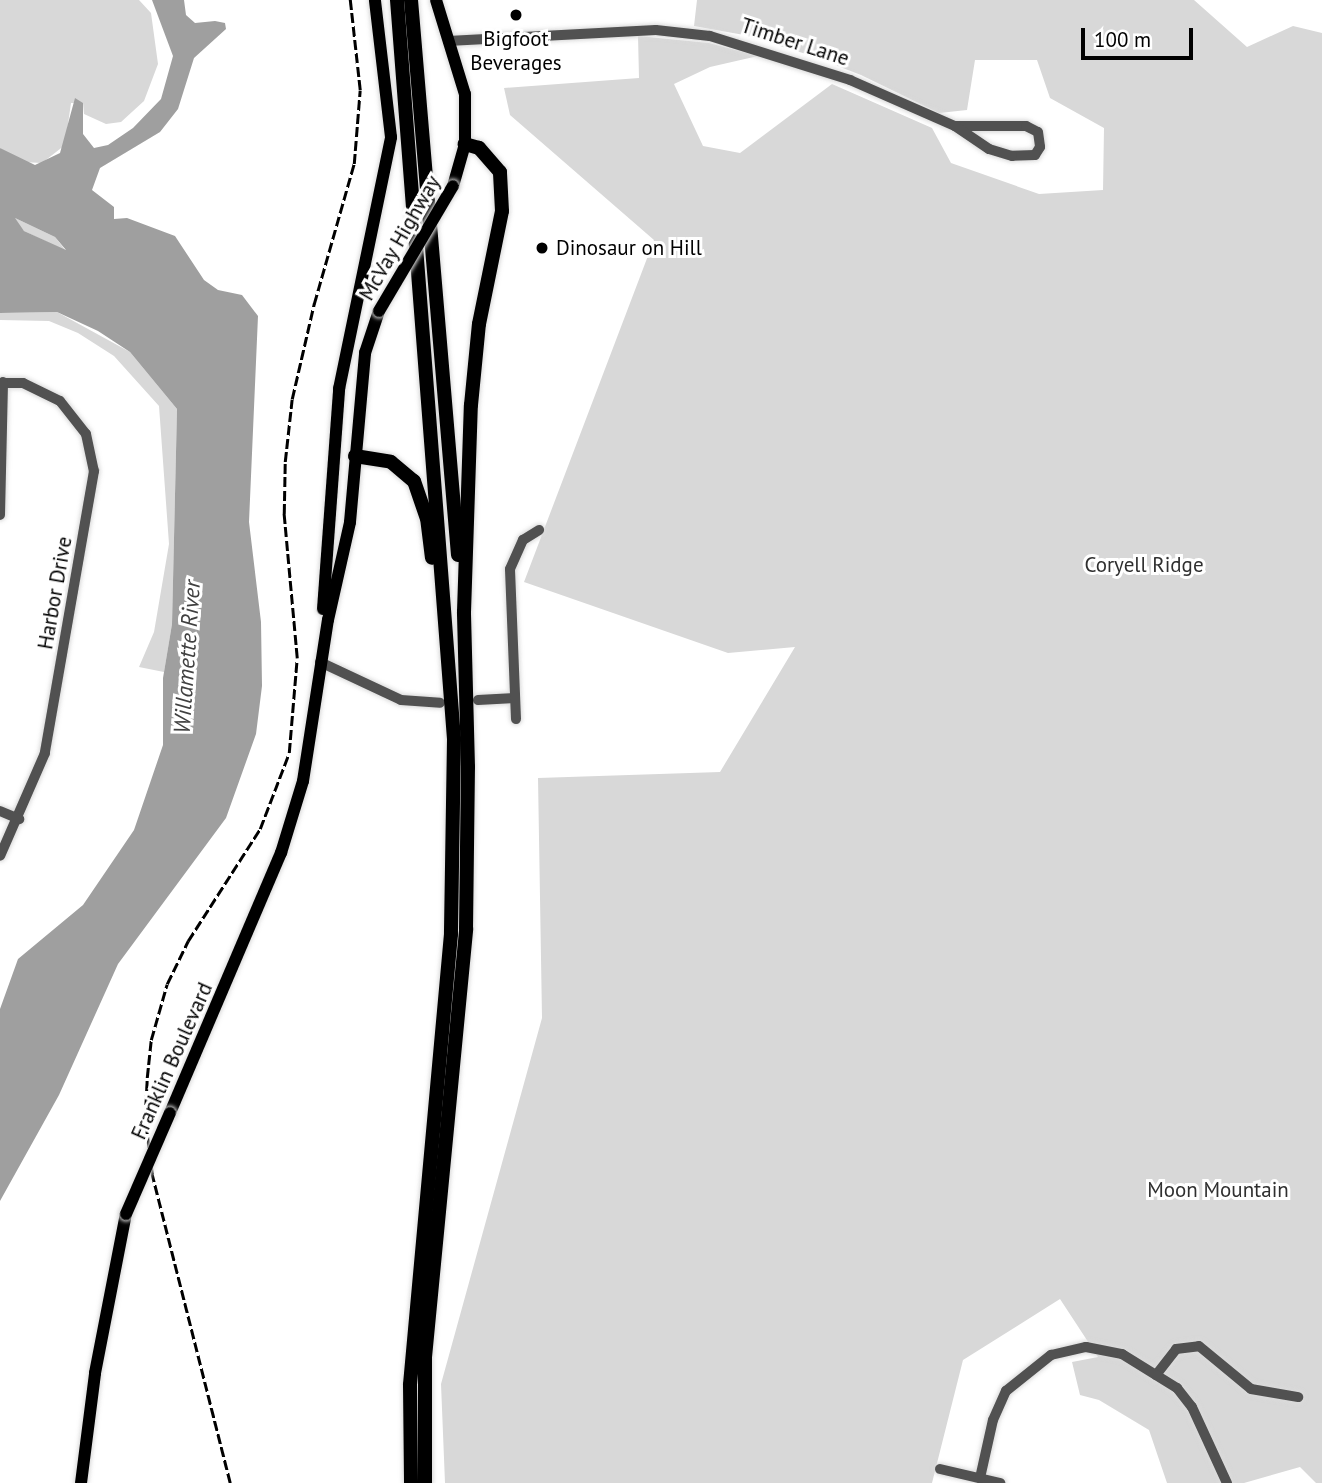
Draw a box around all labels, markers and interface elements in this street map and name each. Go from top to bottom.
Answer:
marker: Bigfoot Beverages [508,7,524,23]
street label: Timber Lane [738,13,852,71]
scale bar [1084,14,1196,58]
place label: Bigfoot Beverages [470,26,562,76]
text: 100 m [1094,26,1151,53]
street label: McVay Highway [354,171,446,305]
place label: Dinosaur on Hill [556,235,702,261]
marker: Dinosaur on Hill [534,240,550,256]
street label: Harbor Drive [33,535,77,651]
park label: Coryell Ridge [1084,552,1204,578]
water label: Willamette River [168,579,206,735]
street label: Franklin Boulevard [126,979,218,1143]
park label: Moon Mountain [1147,1177,1289,1203]

